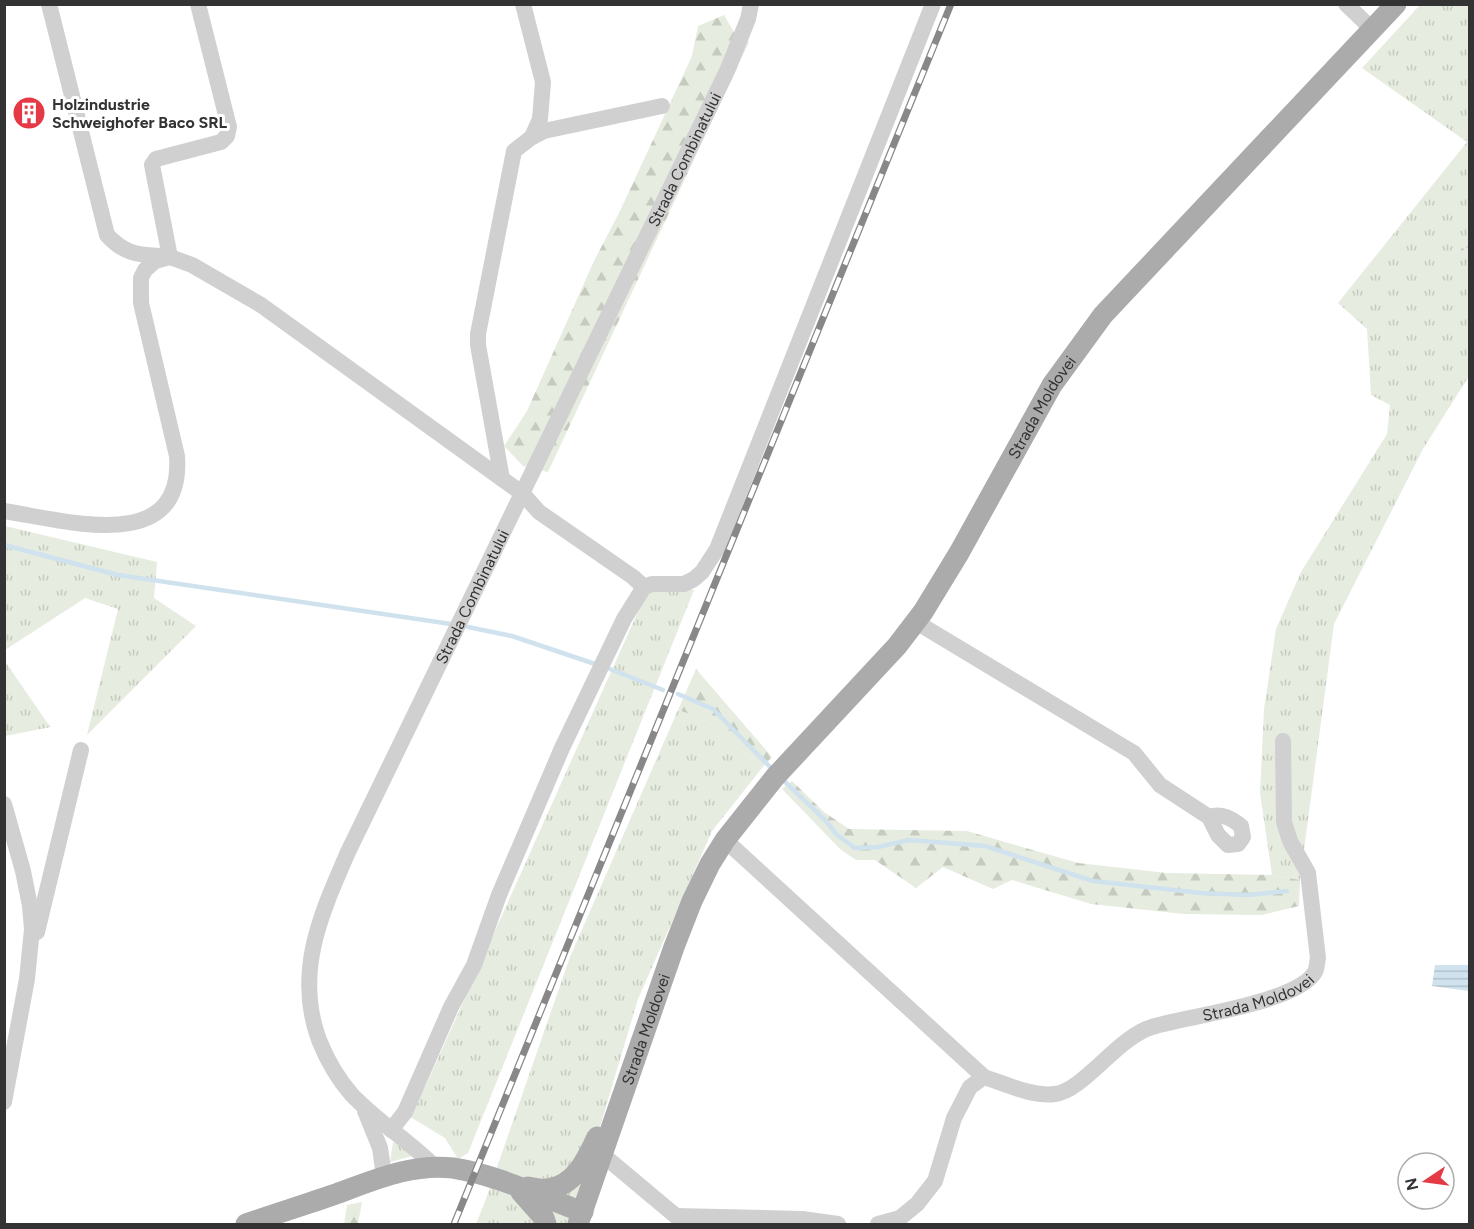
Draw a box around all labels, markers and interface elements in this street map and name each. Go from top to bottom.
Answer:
street label: Strada Combinatului [644,89,725,230]
building icon: Holzindustrie Schweighofer Baco SRL [11,95,47,131]
place label: Holzindustrie Schweighofer Baco SRL [52,95,228,132]
street label: Strada Moldovei [1004,352,1080,462]
street label: Strada Combinatului [432,527,513,667]
street label: Strada Moldovei [1201,970,1318,1025]
street label: Strada Moldovei [618,971,674,1088]
north arrow [1396,1151,1456,1211]
text: N [1401,1176,1423,1192]

